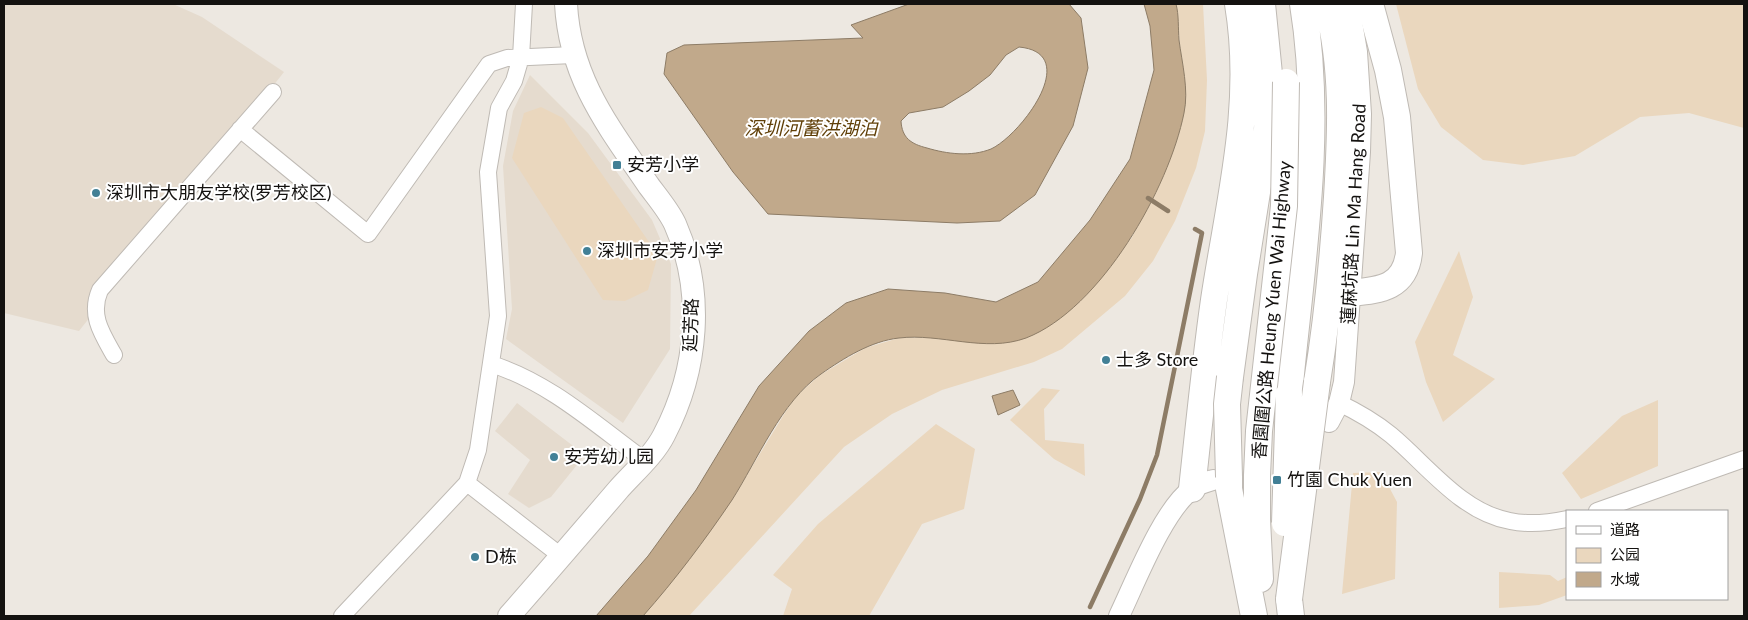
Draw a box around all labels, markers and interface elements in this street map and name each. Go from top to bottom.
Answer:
street label: 蓮麻坑路 Lin Ma Hang Road [1336,103,1370,325]
water label: 深圳河蓄洪湖泊 [744,116,879,139]
place label: 安芳小学 [627,153,699,175]
marker: 安芳小学 [611,159,623,171]
street label: 香園圍公路 Heung Yuen Wai Highway [1247,159,1295,460]
place label: 深圳市大朋友学校(罗芳校区) [106,181,332,203]
marker: 深圳市大朋友学校(罗芳校区) [90,187,102,199]
place label: 深圳市安芳小学 [597,239,723,261]
marker: 深圳市安芳小学 [581,245,593,257]
street label: 延芳路 [678,298,702,352]
place label: 士多 Store [1116,348,1198,370]
marker: 士多 Store [1100,354,1112,366]
place label: 安芳幼儿园 [564,445,654,467]
marker: 安芳幼儿园 [548,451,560,463]
place label: 竹園 Chuk Yuen [1287,468,1412,490]
marker: 竹園 Chuk Yuen [1271,474,1283,486]
legend [1566,510,1728,600]
text: 道路 [1610,520,1640,538]
place label: D栋 [485,545,517,567]
text: 公园 [1610,545,1640,563]
marker: D栋 [469,551,481,563]
text: 水域 [1610,570,1640,588]

